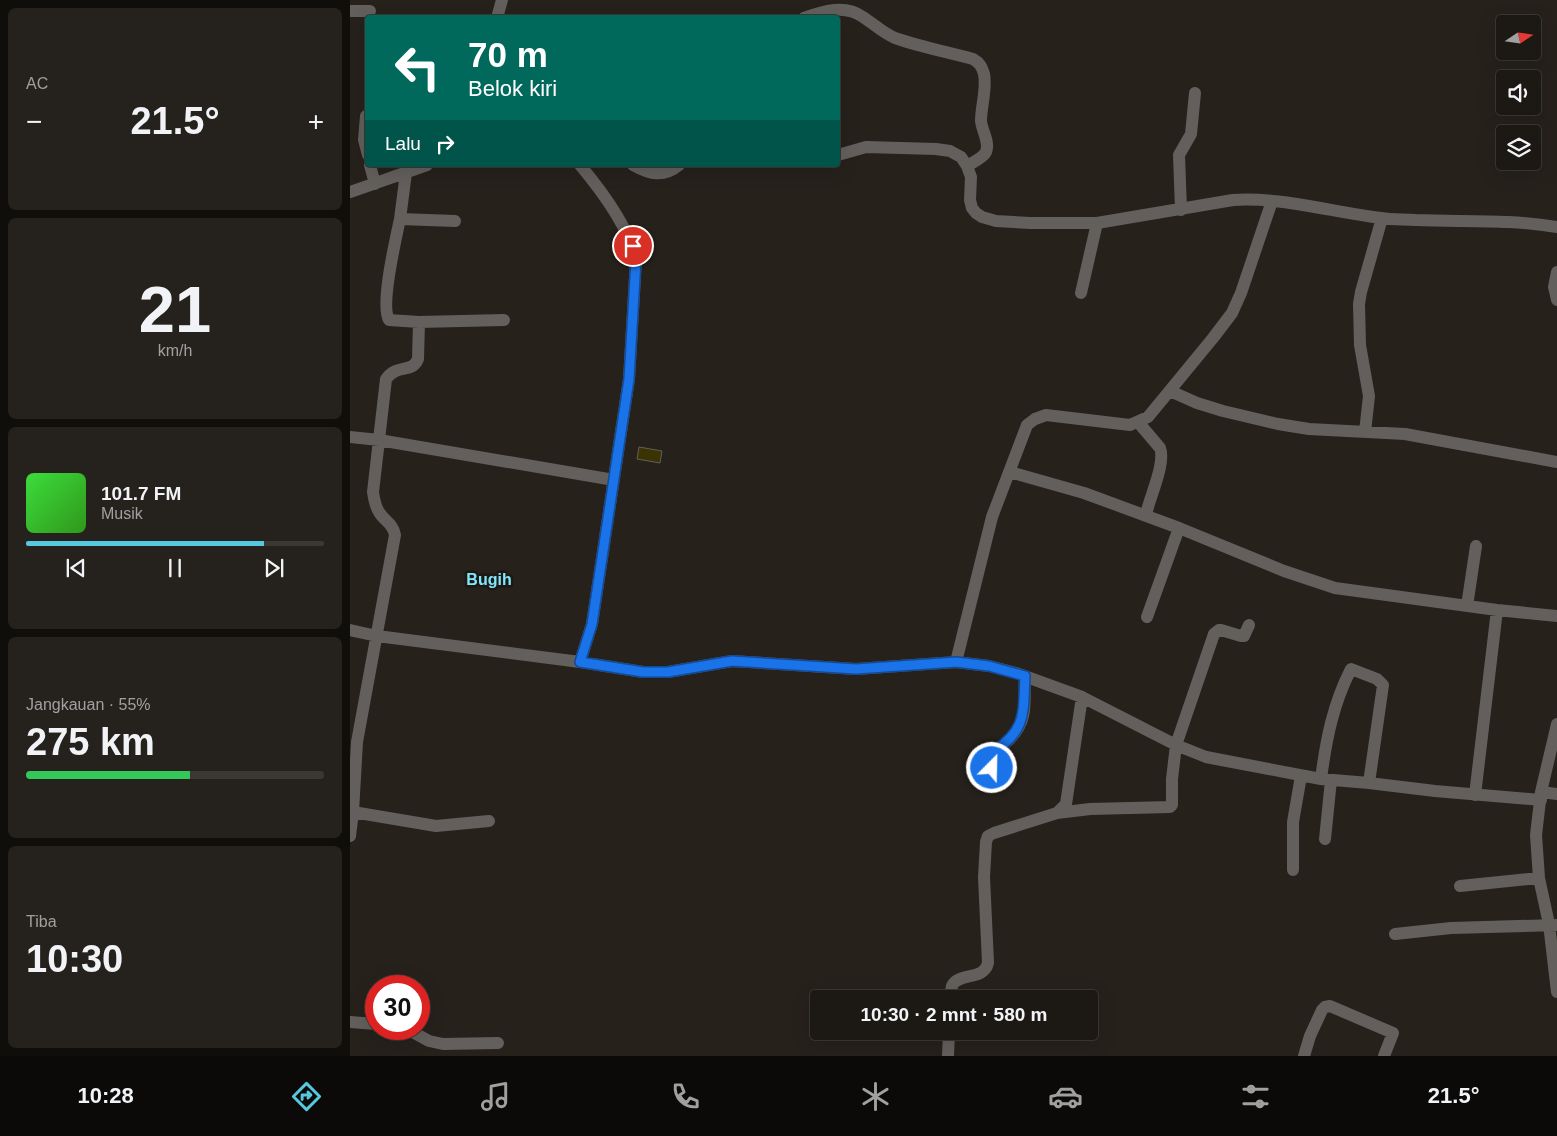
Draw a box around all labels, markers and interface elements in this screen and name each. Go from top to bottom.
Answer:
north arrow [1496,15,1541,60]
map controls [1496,15,1541,170]
icon: left [385,35,450,100]
text: 70 m [468,35,548,74]
button: sound [1496,70,1541,115]
text: AC [26,75,48,92]
text: Belok kiri [468,76,557,101]
text: 21.5° [130,100,220,142]
text: − [26,106,42,137]
text: + [308,106,324,137]
button: layers [1496,125,1541,170]
icon: right [431,130,459,158]
text: Lalu [385,133,421,154]
pin [612,225,654,267]
icon: arrive [619,232,647,260]
text: 21 [139,273,211,346]
text: km/h [158,342,192,359]
text: 101.7 FM [101,483,181,504]
text: Musik [101,505,143,522]
icon: previous [62,554,90,582]
icon: pause [161,554,189,582]
icon: next [260,554,288,582]
district label: Bugih [466,571,512,588]
text: Jangkauan · 55% [26,696,151,713]
text: 275 km [26,721,155,763]
position arrow [965,741,1017,793]
text: Tiba [26,913,57,930]
text: 10:30 [26,938,123,980]
speed limit sign: 30 [365,975,430,1040]
text: 10:30 · 2 mnt · 580 m [861,1004,1047,1025]
icon: directions [289,1079,324,1114]
icon: music [478,1079,513,1114]
icon: phone [668,1079,703,1114]
icon: climate [858,1079,893,1114]
icon: car [1048,1079,1083,1114]
icon: filters [1238,1079,1273,1114]
text: 10:28 [77,1083,134,1108]
text: 21.5° [1428,1083,1479,1108]

